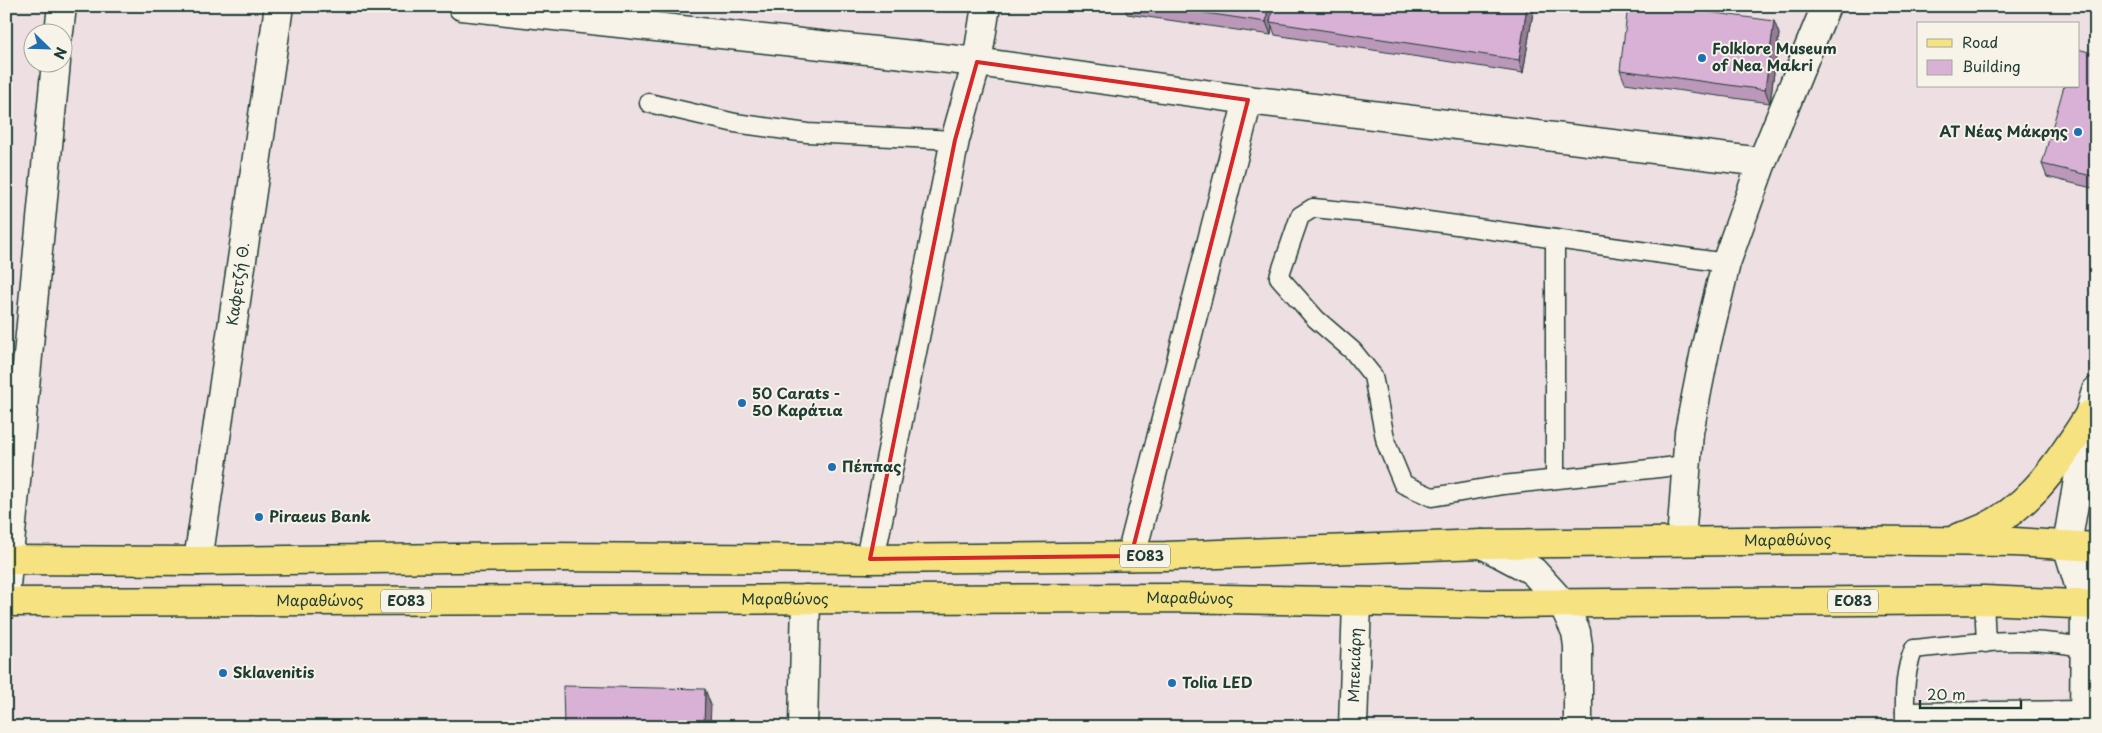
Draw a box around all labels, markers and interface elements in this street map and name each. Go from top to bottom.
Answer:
north arrow [22,22,72,72]
legend [1917,22,2080,88]
text: Road [1962,30,1998,53]
place label: Folklore Museum of Nea Makri [1712,36,1837,76]
text: N [49,44,72,62]
marker: Folklore Museum of Nea Makri [1696,52,1708,64]
text: Building [1962,54,2021,77]
place label: ΑΤ Νέας Μάκρης [1940,119,2068,142]
marker: ΑΤ Νέας Μάκρης [2072,126,2084,138]
street label: Καφετζή Θ. [220,241,254,327]
place label: 50 Carats - 50 Καράτια [752,381,843,421]
marker: 50 Carats - 50 Καράτια [736,397,748,409]
place label: Πέππας [842,454,901,477]
marker: Πέππας [826,461,838,473]
place label: Piraeus Bank [269,504,371,527]
marker: Piraeus Bank [253,511,265,523]
street label: Μαραθώνος [1744,527,1832,551]
road number: ΕΟ83 [1120,544,1170,568]
street label: Μαραθώνος [1146,585,1234,609]
street label: Μαραθώνος [741,586,829,609]
street label: Μαραθώνος [276,588,364,611]
road number: ΕΟ83 [381,590,431,612]
road number: ΕΟ83 [1828,590,1878,612]
street label: Μπεκιάρη [1341,627,1366,703]
place label: Sklavenitis [233,660,314,683]
marker: Sklavenitis [217,667,229,679]
place label: Tolia LED [1182,670,1253,693]
marker: Tolia LED [1166,677,1178,689]
scale bar [1920,678,2021,710]
text: 20 m [1927,682,1966,705]

